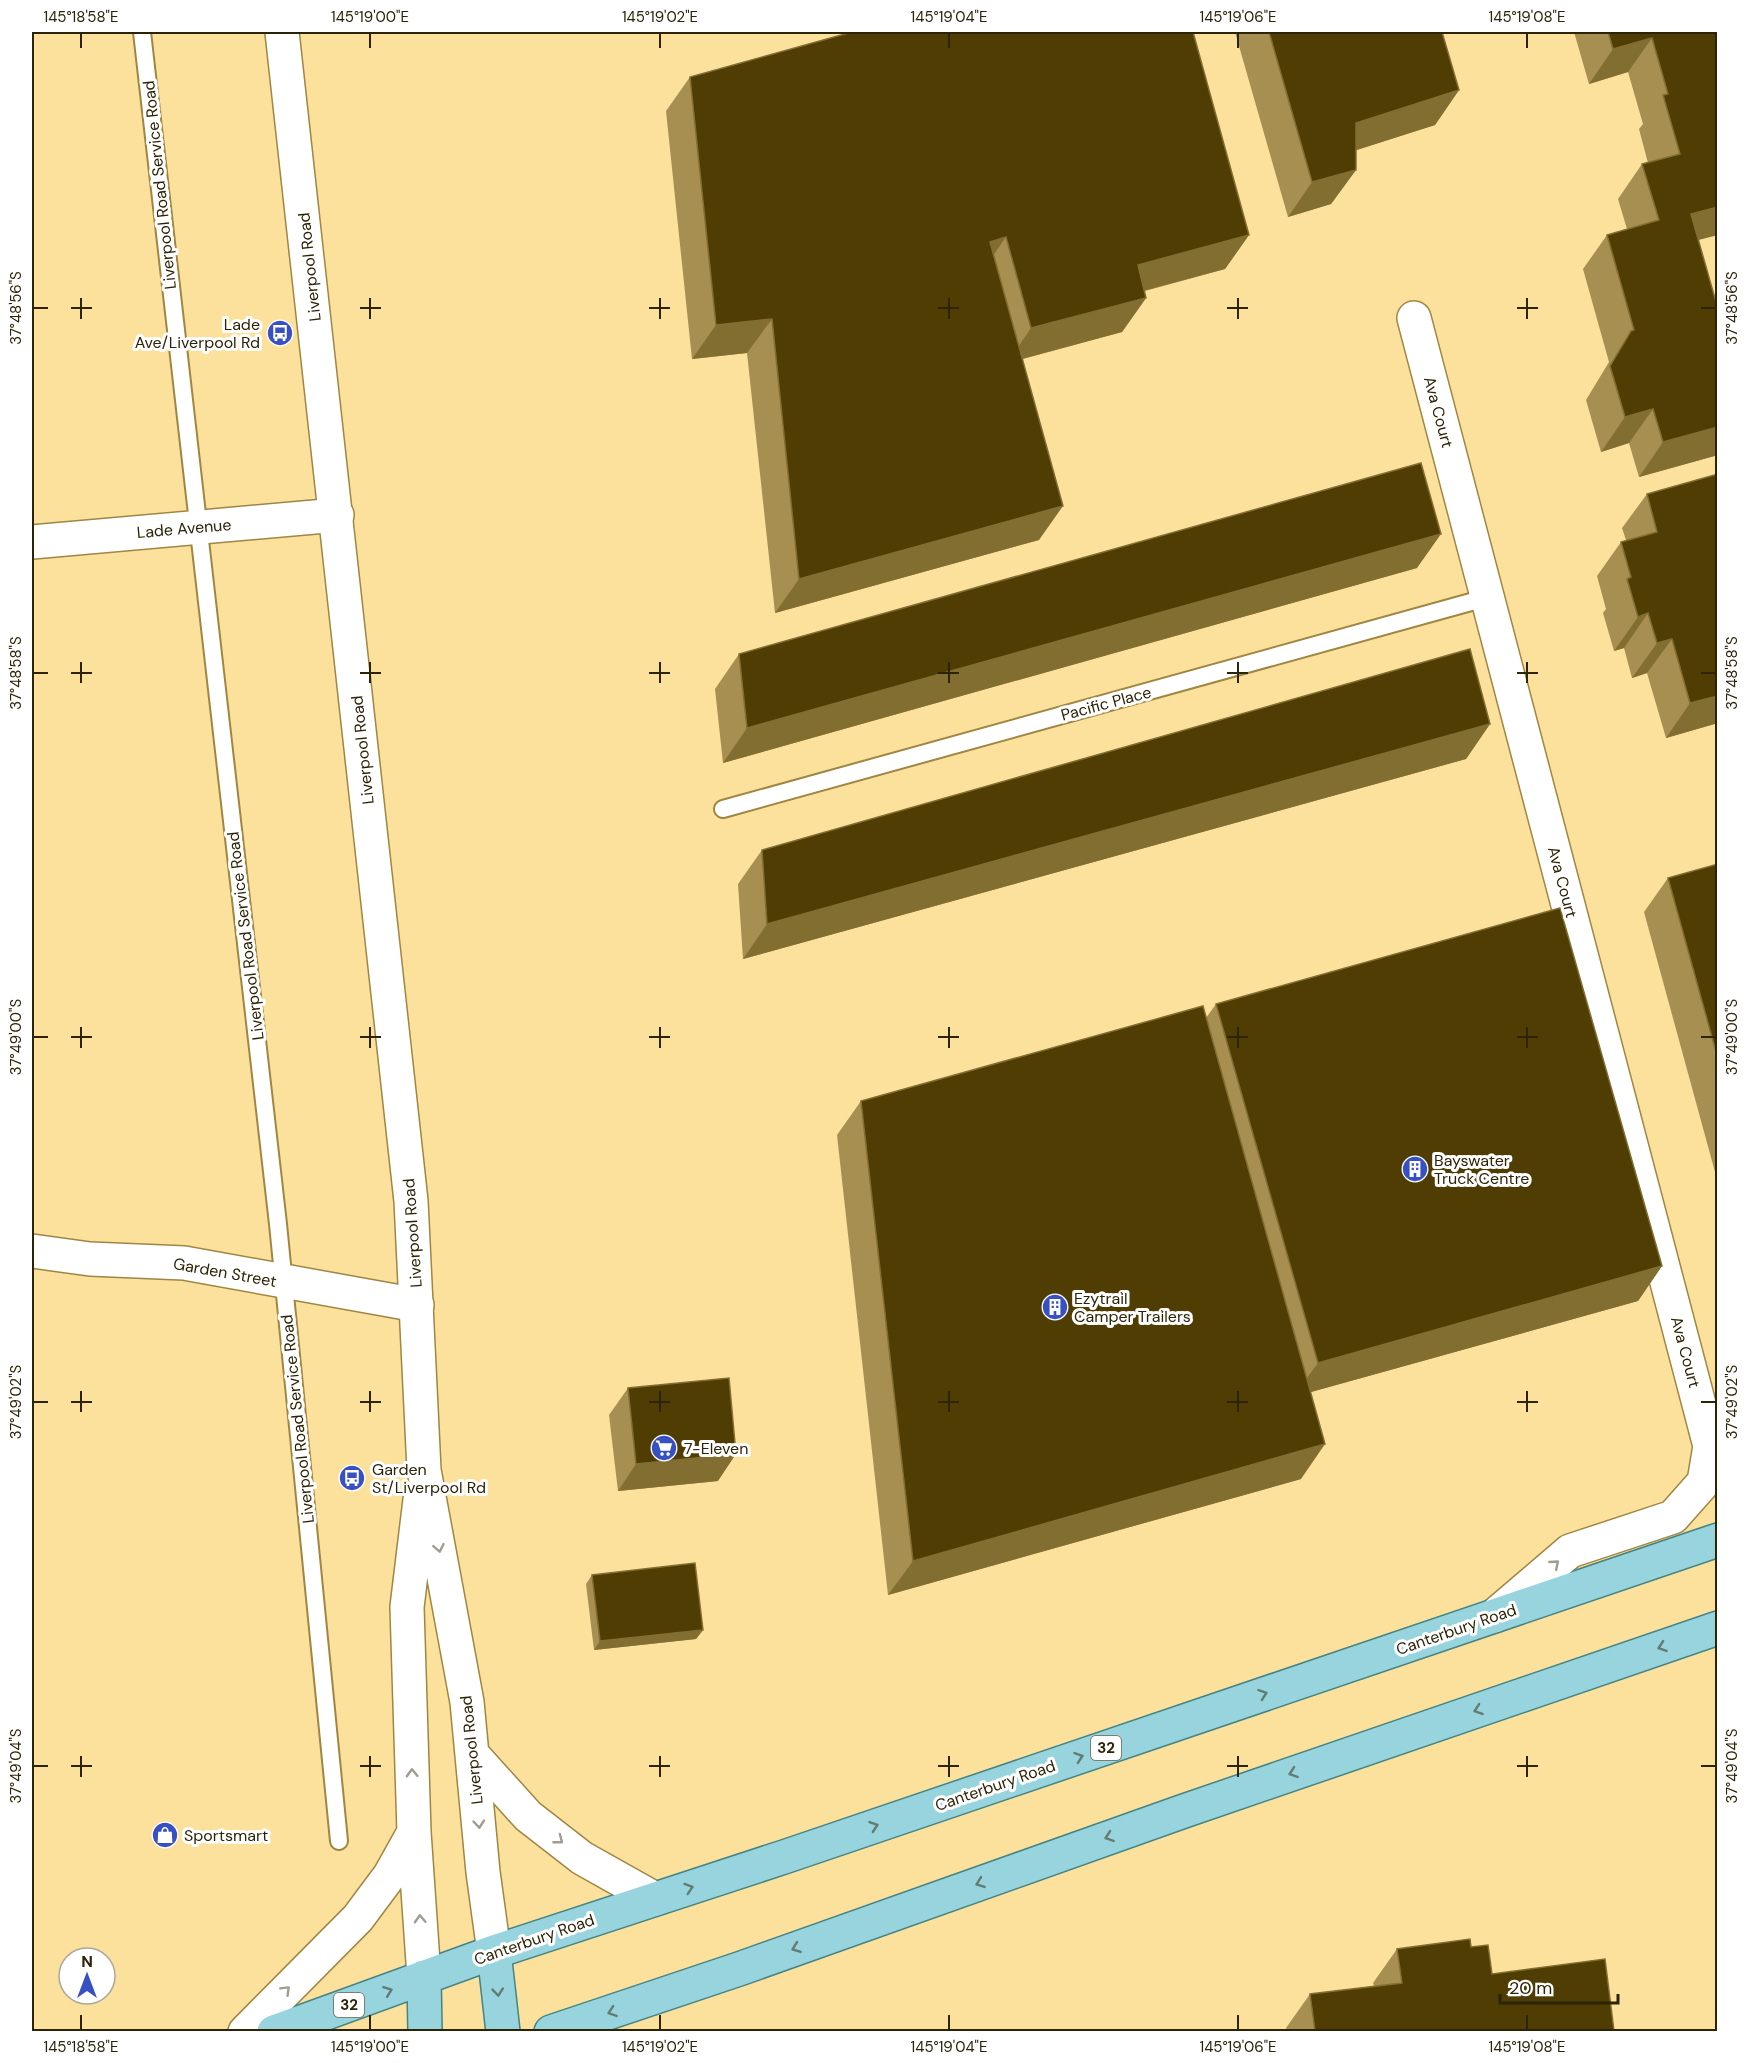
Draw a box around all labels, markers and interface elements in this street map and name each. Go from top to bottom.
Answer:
text: 145°18'58"E [44,7,118,27]
text: 145°19'00"E [331,7,409,27]
text: 145°19'02"E [622,7,698,27]
text: 145°19'04"E [911,7,987,27]
text: 145°19'06"E [1199,7,1277,27]
text: 145°19'08"E [1489,7,1565,27]
street label: Liverpool Road Service Road [138,79,181,290]
street label: Liverpool Road [293,211,326,322]
text: 37°48'56"S [6,271,26,345]
text: 37°48'56"S [1722,271,1742,345]
place label: Lade Ave/Liverpool Rd [135,314,260,353]
bus stop icon: Lade Ave/Liverpool Rd [265,318,295,348]
street label: Ava Court [1419,374,1458,450]
street label: Lade Avenue [136,514,232,543]
text: 37°48'58"S [6,636,26,710]
text: 37°48'58"S [1722,636,1742,710]
street label: Pacific Place [1059,681,1154,726]
street label: Liverpool Road [346,694,379,805]
street label: Liverpool Road Service Road [222,830,269,1041]
street label: Ava Court [1543,844,1582,920]
text: 37°49'00"S [6,999,26,1075]
text: 37°49'00"S [1722,999,1742,1075]
place label: Bayswater Truck Centre [1434,1150,1529,1189]
building icon: Bayswater Truck Centre [1400,1154,1430,1184]
street label: Liverpool Road [398,1178,427,1288]
street label: Garden Street [172,1253,278,1292]
place label: Ezytrail Camper Trailers [1074,1288,1191,1327]
building icon: Ezytrail Camper Trailers [1040,1292,1070,1322]
street label: Liverpool Road Service Road [276,1313,319,1524]
street label: Ava Court [1666,1314,1705,1390]
text: 37°49'02"S [6,1364,26,1439]
text: 37°49'02"S [1722,1364,1742,1439]
supermarket icon: 7-Eleven [649,1433,679,1463]
place label: 7-Eleven [684,1438,748,1459]
place label: Garden St/Liverpool Rd [372,1459,486,1498]
bus stop icon: Garden St/Liverpool Rd [337,1463,367,1493]
one-way arrow [432,1543,445,1553]
one-way arrow [1548,1560,1559,1571]
street label: Canterbury Road [1393,1599,1519,1660]
one-way arrow [1657,1640,1668,1653]
one-way arrow [1257,1689,1268,1702]
street label: Liverpool Road [455,1694,488,1805]
one-way arrow [1473,1703,1484,1716]
text: 37°49'04"S [6,1728,26,1804]
text: 37°49'04"S [1722,1728,1742,1804]
road number: 32 [1091,1736,1121,1760]
one-way arrow [1073,1752,1084,1764]
street label: Canterbury Road [932,1755,1058,1816]
one-way arrow [1288,1766,1299,1779]
one-way arrow [406,1769,418,1778]
one-way arrow [472,1819,485,1828]
shop icon: Sportsmart [150,1820,180,1850]
one-way arrow [868,1821,879,1834]
place label: Sportsmart [184,1825,268,1846]
one-way arrow [1104,1830,1115,1843]
one-way arrow [552,1833,563,1844]
one-way arrow [975,1875,986,1888]
one-way arrow [683,1883,694,1895]
street label: Canterbury Road [471,1909,597,1970]
one-way arrow [414,1914,427,1923]
one-way arrow [792,1941,802,1954]
north arrow [57,1946,117,2006]
text: N [81,1951,93,1972]
scale bar [1500,1967,1618,2005]
text: 20 m [1509,1976,1552,2000]
one-way arrow [279,1986,290,1997]
one-way arrow [382,1986,393,1998]
one-way arrow [492,1987,504,1996]
road number: 32 [334,1993,364,2017]
one-way arrow [607,2005,618,2017]
text: 145°18'58"E [44,2037,118,2057]
text: 145°19'00"E [331,2037,409,2057]
text: 145°19'02"E [622,2037,698,2057]
text: 145°19'04"E [911,2037,987,2057]
text: 145°19'06"E [1199,2037,1277,2057]
text: 145°19'08"E [1489,2037,1565,2057]

